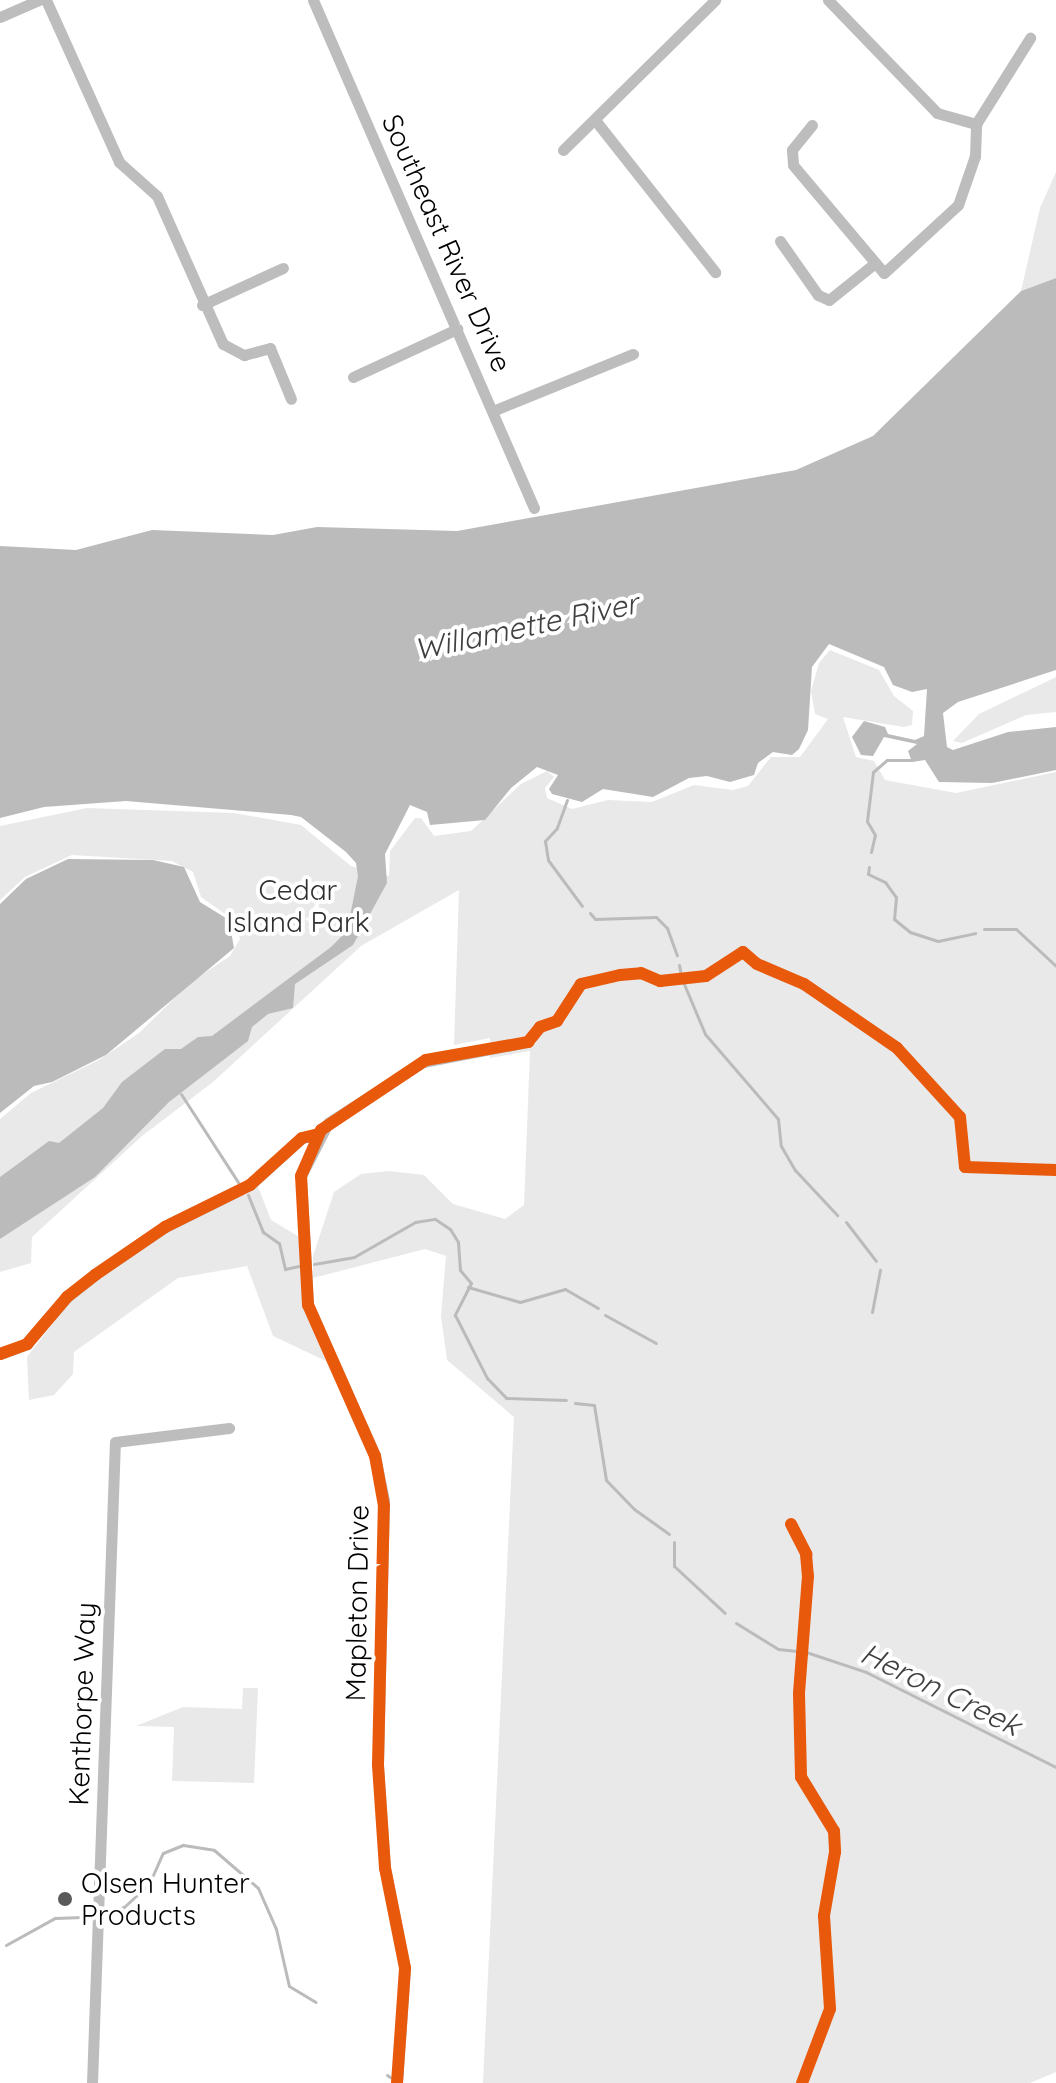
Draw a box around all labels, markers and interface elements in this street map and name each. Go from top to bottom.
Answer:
street label: Southeast River Drive [375,109,519,377]
water label: Willamette River [411,585,641,667]
park label: Cedar Island Park [226,873,370,939]
street label: Mapleton Drive [338,1504,376,1702]
street label: Kenthorpe Way [62,1602,102,1806]
water label: Heron Creek [855,1635,1027,1743]
place label: Olsen Hunter Products [81,1866,250,1932]
marker: Olsen Hunter Products [56,1890,74,1908]

